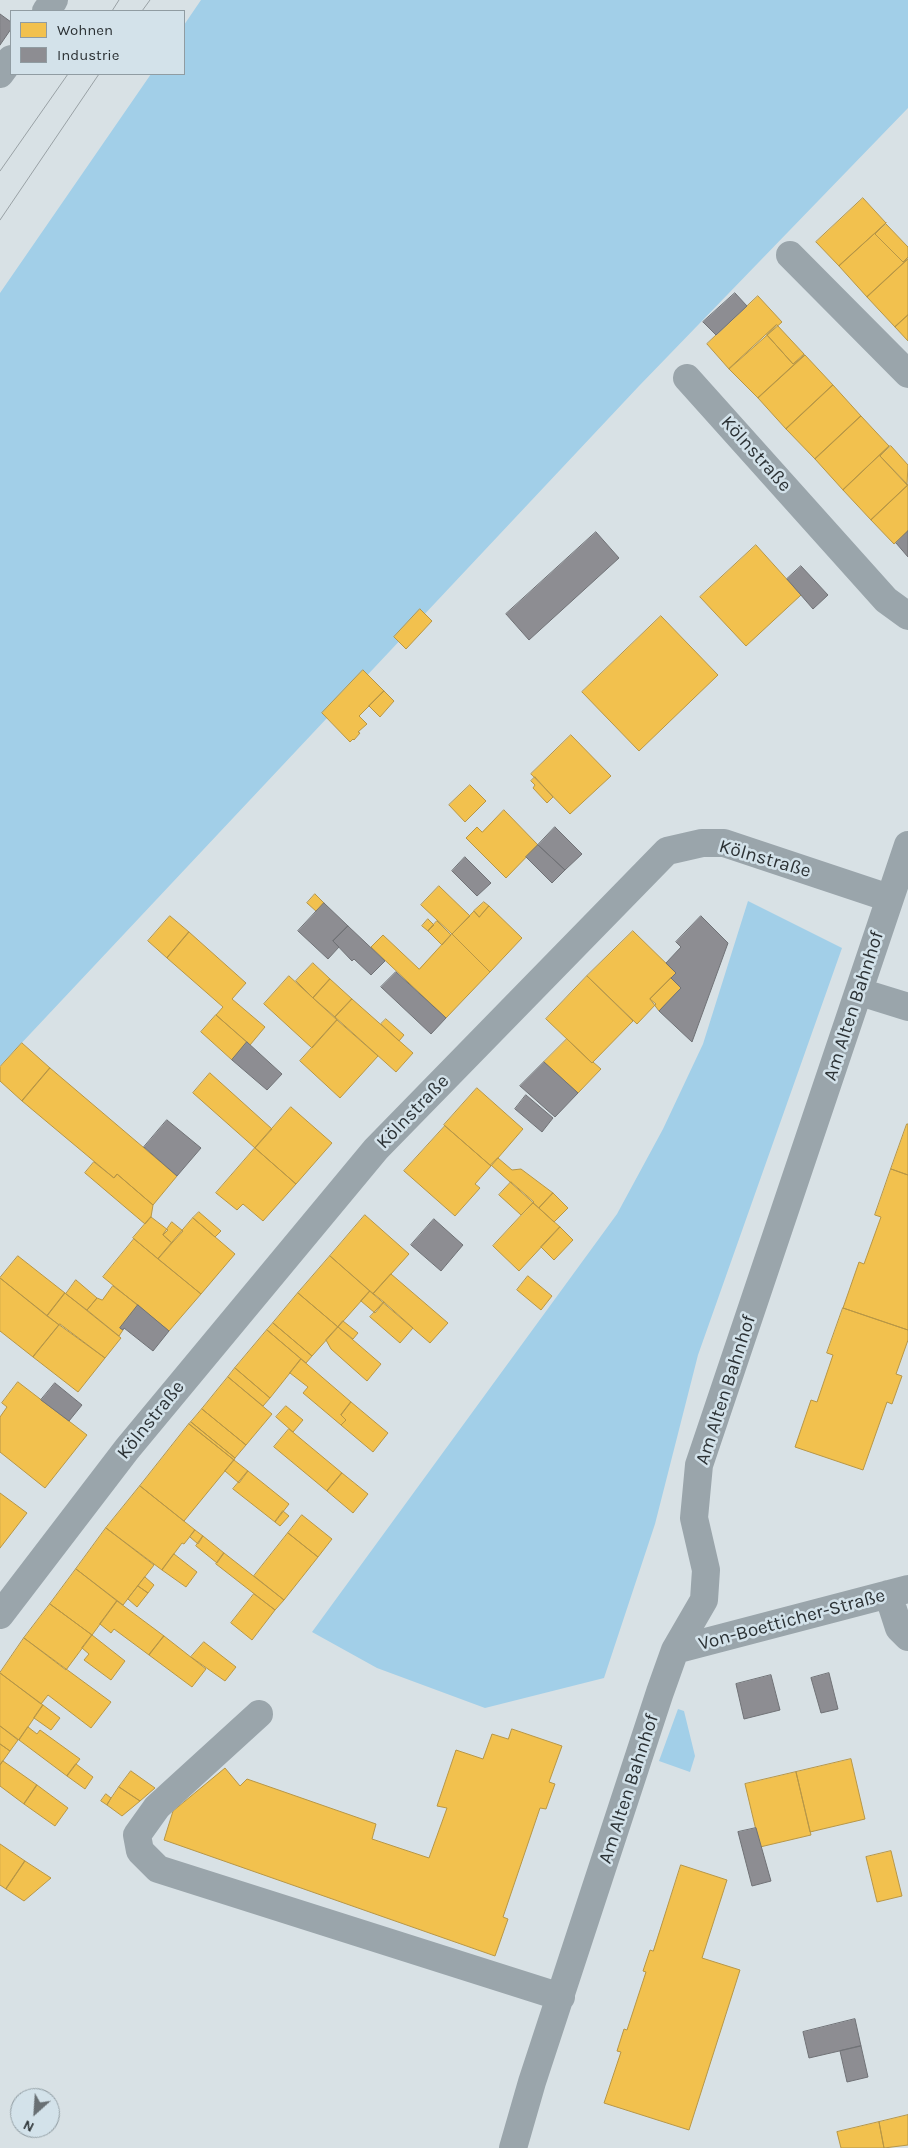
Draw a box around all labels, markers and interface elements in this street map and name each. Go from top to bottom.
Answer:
legend [10,10,185,75]
text: Wohnen [57,21,113,39]
text: Industrie [57,46,119,64]
street label: Kölnstraße [716,411,796,497]
street label: Kölnstraße [716,835,814,883]
street label: Am Alten Bahnhof [819,928,889,1084]
street label: Kölnstraße [372,1070,454,1154]
street label: Am Alten Bahnhof [691,1312,761,1468]
street label: Kölnstraße [112,1376,190,1464]
street label: Von-Boetticher-Straße [696,1584,888,1656]
street label: Am Alten Bahnhof [594,1711,664,1867]
north arrow [10,2088,60,2138]
text: N [20,2116,37,2136]

